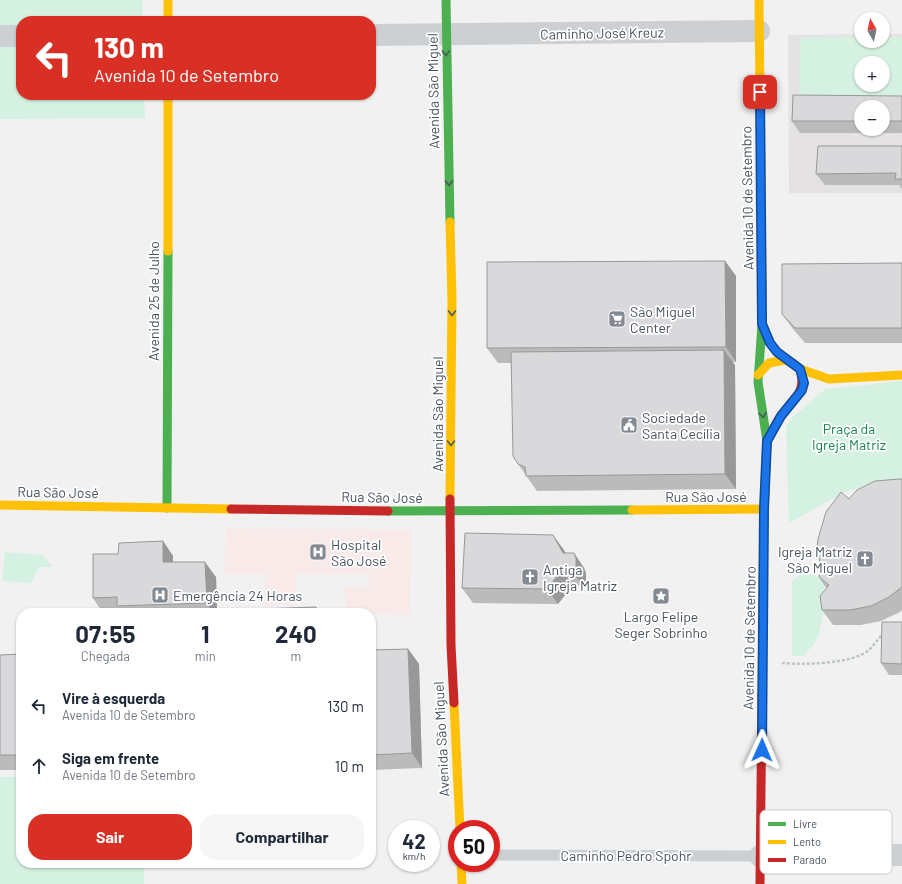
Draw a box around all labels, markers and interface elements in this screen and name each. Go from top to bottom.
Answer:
north arrow [854,12,890,48]
map controls [854,12,890,136]
street label: Caminho José Kreuz [540,23,664,43]
text: 130 m [94,30,164,64]
icon: left [28,32,80,84]
street label: Avenida São Miguel [423,33,443,149]
one-way arrow [442,50,451,56]
button: + [854,56,890,92]
text: Avenida 10 de Setembro [94,64,279,86]
pin [743,75,777,109]
icon: arrive [749,81,771,103]
button: − [854,100,890,136]
street label: Avenida 10 de Setembro [737,126,757,270]
one-way arrow [445,180,454,186]
street label: Avenida 25 de Julho [145,241,162,361]
place label: São Miguel Center [630,303,695,336]
supermarket icon: São Miguel Center [607,309,627,329]
one-way arrow [448,310,456,316]
street label: Avenida São Miguel [429,356,446,472]
place label: Sociedade Santa Cecília [642,409,720,442]
one-way arrow [758,411,767,418]
public building icon: Sociedade Santa Cecília [619,415,639,435]
park label: Praça da Igreja Matriz [812,420,886,453]
one-way arrow [447,440,455,446]
street label: Rua São José [17,483,99,501]
street label: Rua São José [341,488,423,506]
street label: Rua São José [665,488,747,505]
place label: Hospital São José [331,536,387,569]
hospital icon: Hospital São José [308,542,328,562]
place label: Igreja Matriz São Miguel [778,543,852,576]
church icon: Igreja Matriz São Miguel [855,549,875,569]
place label: Antiga Igreja Matriz [543,561,617,594]
street label: Avenida 10 de Setembro [739,566,759,710]
church icon: Antiga Igreja Matriz [520,567,540,587]
hospital icon: Emergência 24 Horas [150,585,170,605]
place icon: Largo Felipe Seger Sobrinho [651,586,671,606]
place label: Emergência 24 Horas [173,587,303,604]
place label: Largo Felipe Seger Sobrinho [614,608,708,641]
text: 07:55 [75,619,135,648]
text: 1 [201,619,210,648]
text: 240 [275,619,317,648]
text: Chegada [81,648,130,664]
text: min [195,648,216,664]
text: m [291,648,301,664]
street label: Avenida São Miguel [429,681,453,797]
text: Vire à esquerda [62,689,165,707]
icon: left [28,695,50,717]
text: 130 m [327,697,364,715]
text: Avenida 10 de Setembro [62,707,196,723]
position arrow [741,729,783,771]
text: Siga em frente [62,749,159,767]
icon: ahead [28,755,50,777]
text: 10 m [335,757,364,775]
text: Avenida 10 de Setembro [62,767,196,783]
legend [760,810,892,874]
button: Sair [28,814,192,860]
button: Compartilhar [200,814,364,860]
text: Livre [793,817,817,830]
speed limit sign: 50 [448,820,500,872]
text: 42 [402,829,426,853]
text: Lento [793,835,821,848]
street label: Caminho Pedro Spohr [561,847,691,864]
text: km/h [403,850,425,862]
text: Parado [793,853,827,866]

